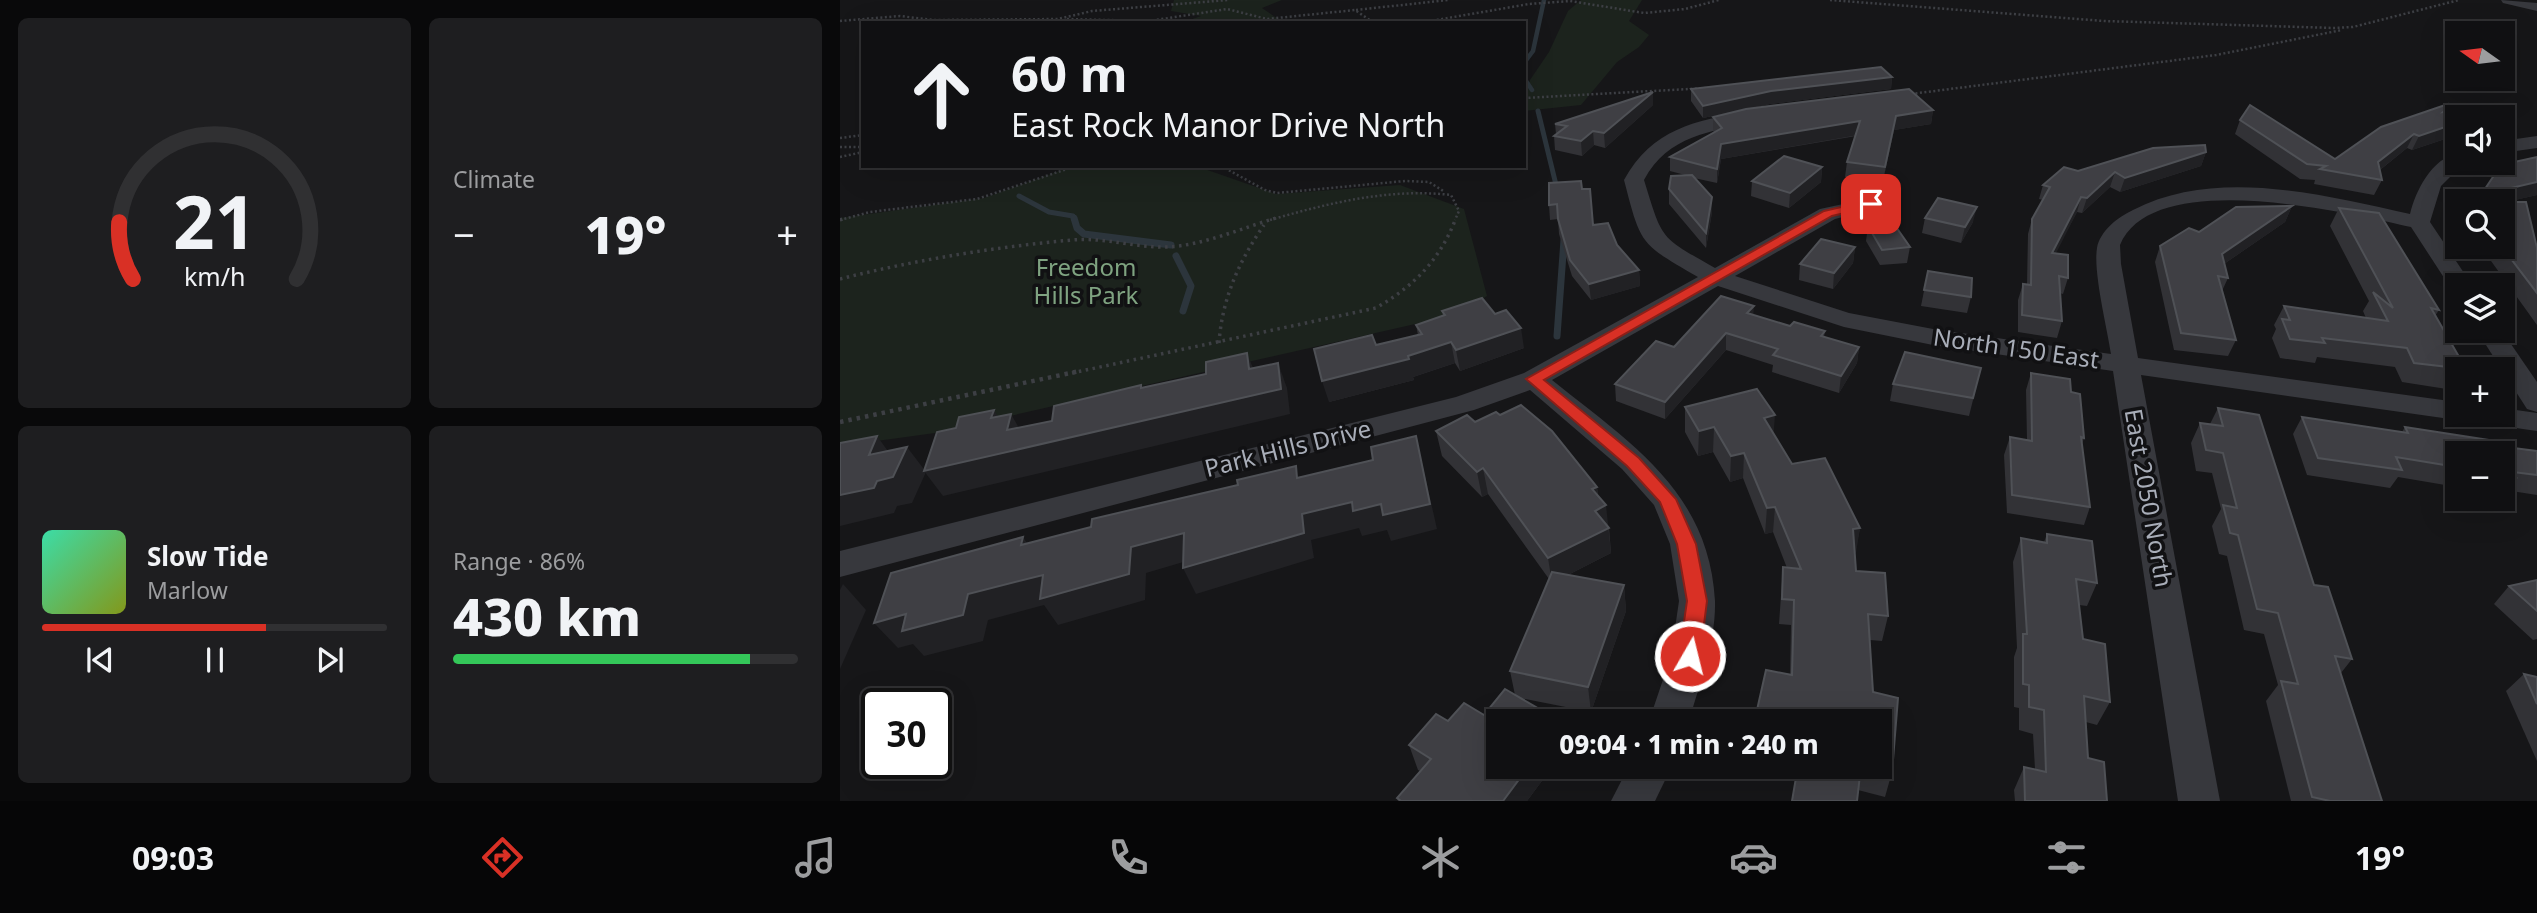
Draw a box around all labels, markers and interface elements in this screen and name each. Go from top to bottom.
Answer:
north arrow [2445,21,2515,91]
map controls [2445,21,2515,511]
text: 60 m [1011,40,1128,106]
icon: ahead [896,49,987,140]
text: East Rock Manor Drive North [1011,103,1445,146]
button: sound [2445,105,2515,175]
text: Climate [453,163,535,195]
text: 21 [173,171,256,270]
pin [1841,174,1901,234]
icon: arrive [1852,185,1890,223]
button: search [2445,189,2515,259]
text: 19° [584,198,667,269]
text: − [453,208,475,260]
text: + [776,208,798,260]
park label: Freedom Hills Park [1034,250,1139,311]
text: km/h [184,259,245,293]
button: layers [2445,273,2515,343]
street label: North 150 East [1931,320,2101,376]
button: + [2445,357,2515,427]
street label: East 2050 North [2118,406,2181,589]
street label: Park Hills Drive [1201,411,1374,484]
button: − [2445,441,2515,511]
text: Slow Tide [147,538,269,574]
text: Range · 86% [453,545,585,577]
text: Marlow [147,574,228,606]
text: 430 km [453,580,641,651]
position arrow [1653,619,1727,693]
icon: previous [81,641,119,679]
icon: pause [196,641,234,679]
icon: next [311,641,349,679]
speed limit sign: 30 [861,688,952,779]
text: 09:04 · 1 min · 240 m [1559,726,1819,762]
icon: directions [478,833,527,882]
icon: music [791,833,840,882]
icon: phone [1104,833,1153,882]
icon: climate [1416,833,1465,882]
icon: car [1729,833,1778,882]
icon: filters [2042,833,2091,882]
text: 09:03 [132,836,214,879]
text: 19° [2355,836,2405,879]

